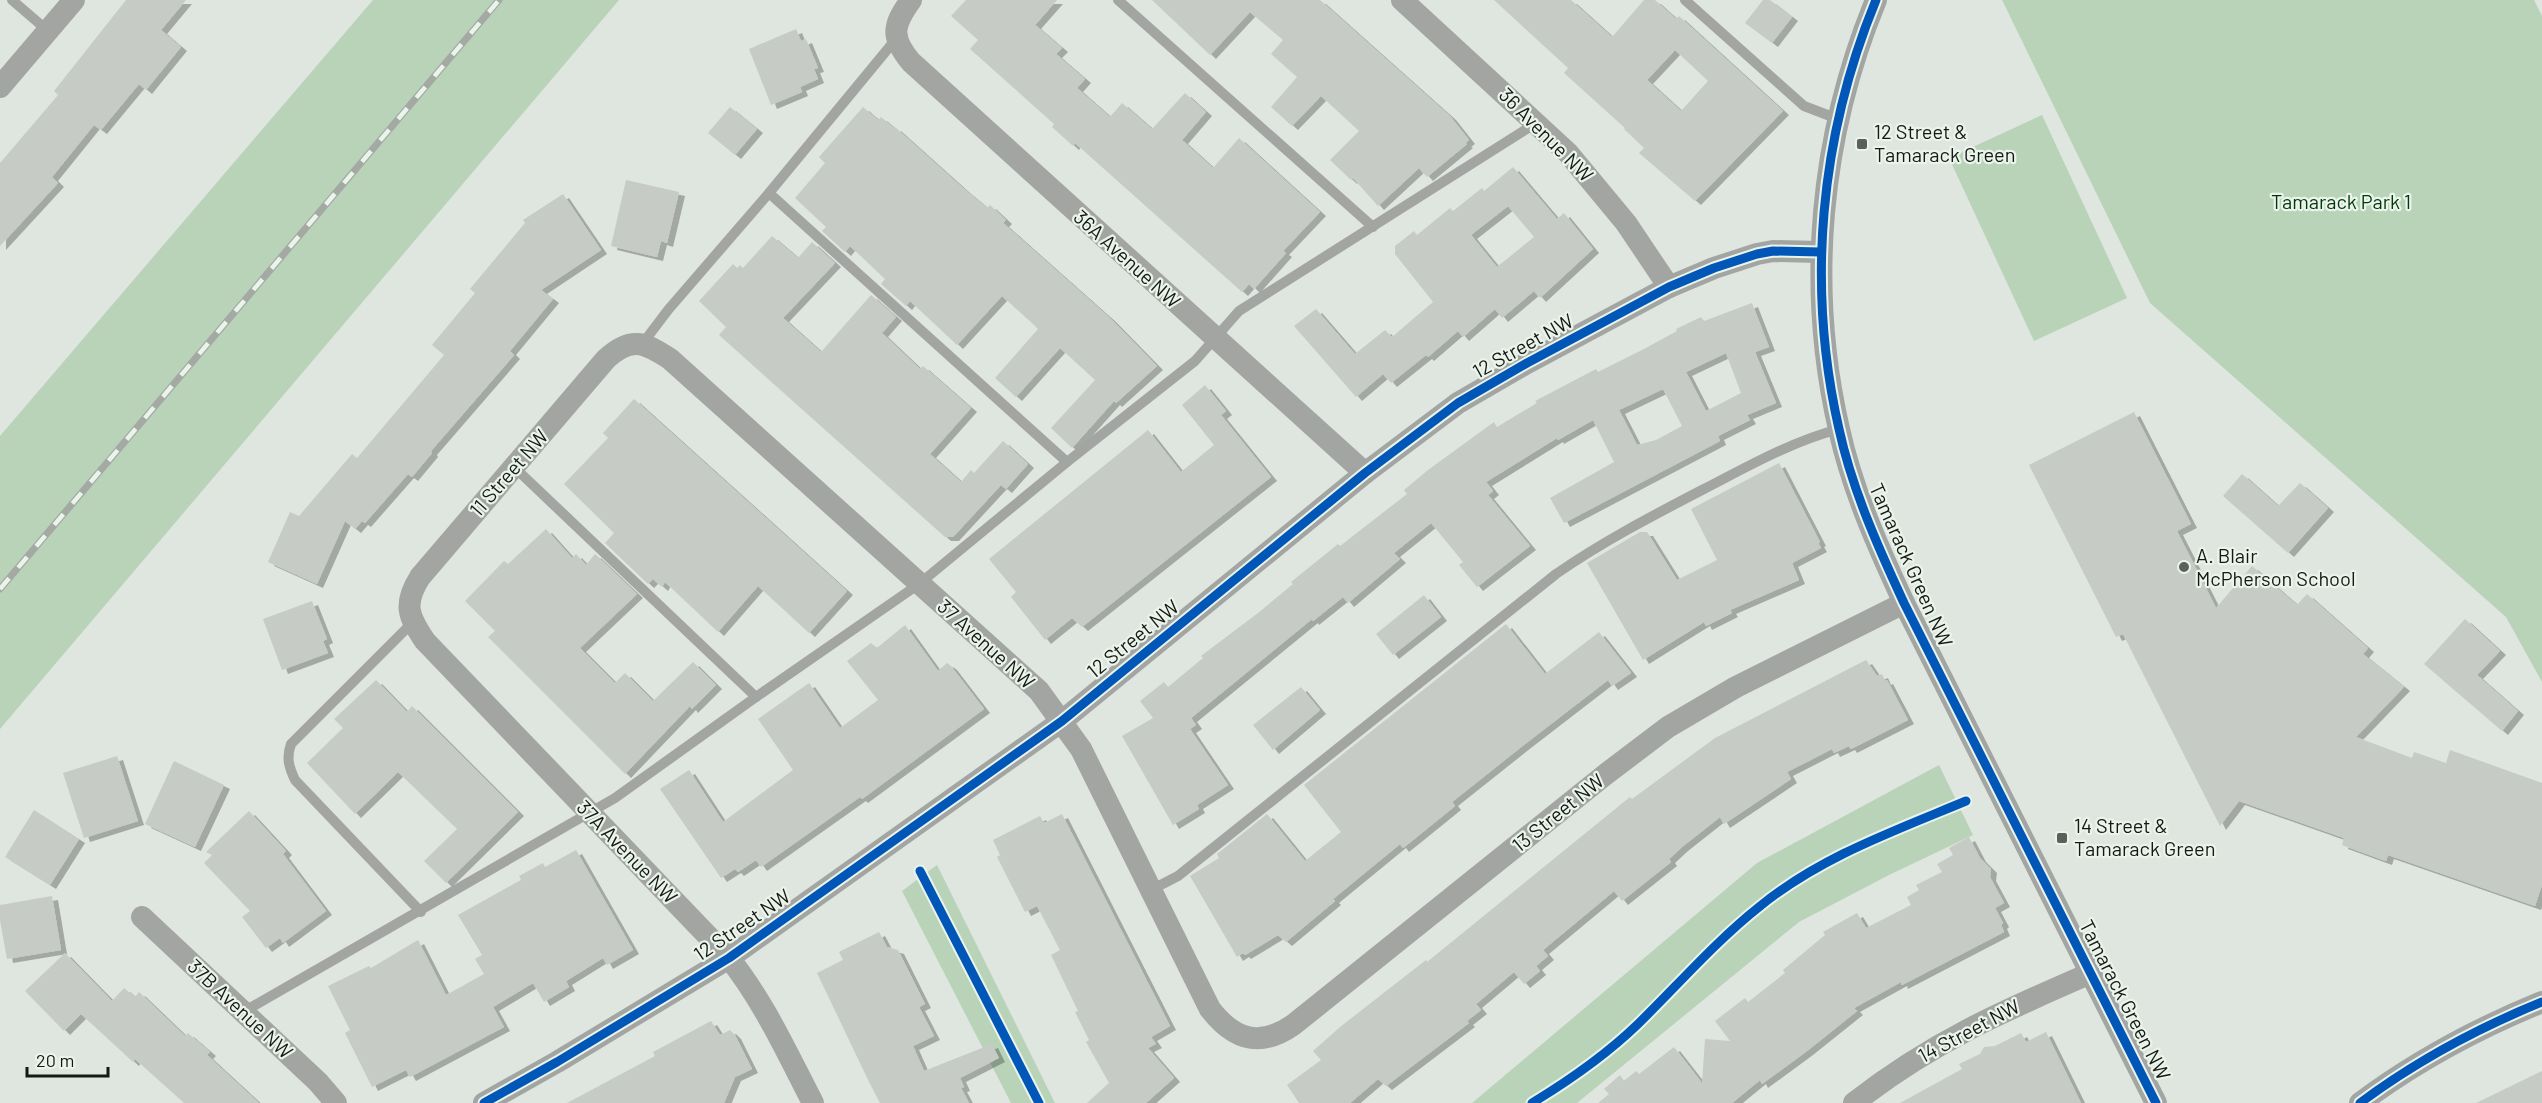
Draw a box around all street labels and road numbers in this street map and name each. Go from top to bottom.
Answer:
street label: 36 Avenue NW [1495,82,1599,187]
street label: 36A Avenue NW [1069,204,1186,313]
street label: 12 Street NW [1468,307,1577,383]
street label: 11 Street NW [464,423,553,521]
street label: Tamarack Green NW [1865,479,1959,651]
street label: 37 Avenue NW [933,593,1041,693]
street label: 12 Street NW [1082,594,1184,683]
street label: 13 Street NW [1507,768,1608,856]
street label: 37A Avenue NW [572,795,683,908]
street label: 12 Street NW [689,883,795,965]
street label: Tamarack Green NW [2075,915,2177,1084]
street label: 37B Avenue NW [183,953,299,1063]
street label: 14 Street NW [1914,993,2024,1067]

